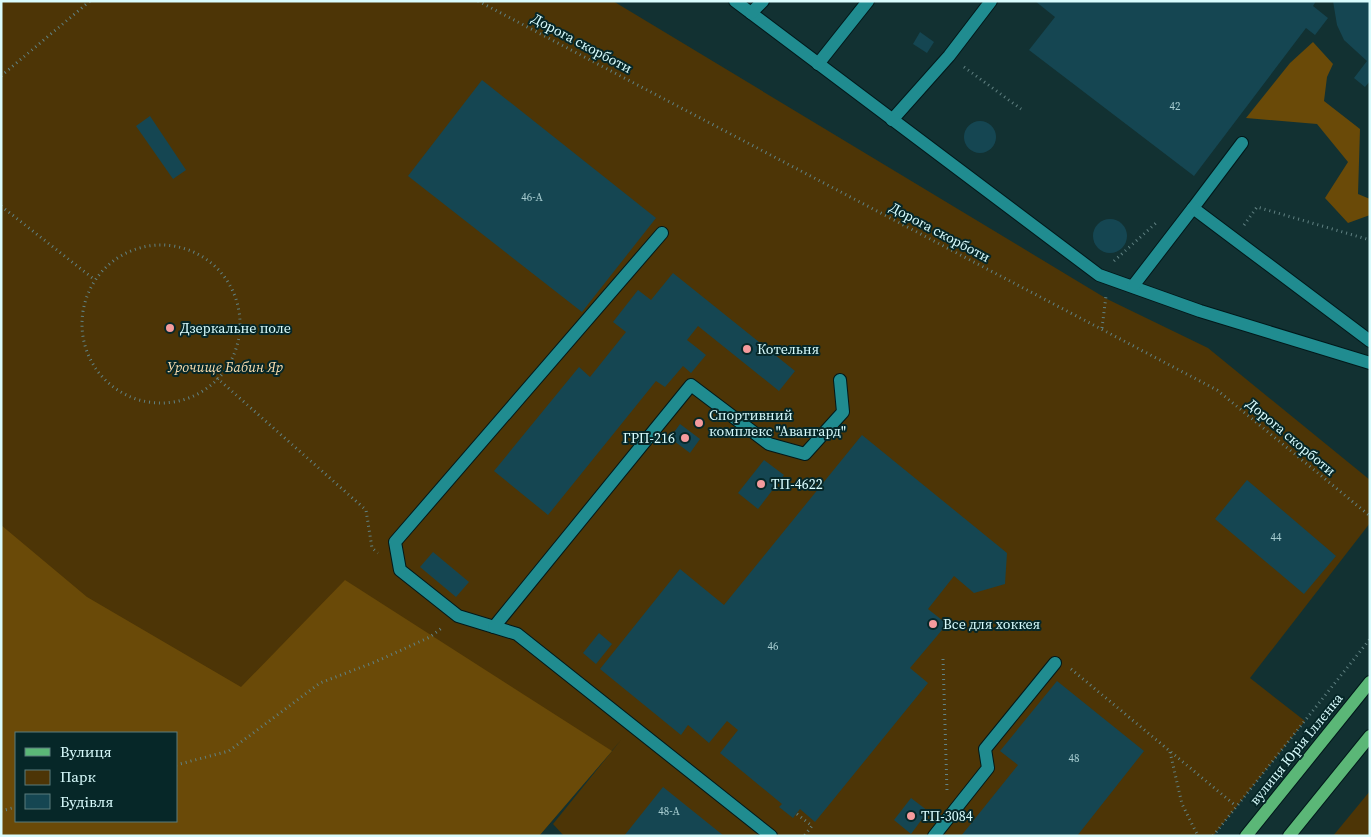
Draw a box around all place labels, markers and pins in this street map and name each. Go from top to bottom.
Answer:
place label: Дзеркальне поле [180,318,291,338]
marker: Дзеркальне поле [164,322,176,334]
place label: Котельня [757,339,819,359]
marker: Котельня [741,343,753,355]
place label: Спортивний комплекс "Авангард" [709,405,846,441]
marker: Спортивний комплекс "Авангард" [693,417,705,429]
place label: ГРП-216 [623,428,675,448]
marker: ГРП-216 [679,432,691,444]
place label: ТП-4622 [771,474,823,494]
marker: ТП-4622 [755,478,767,490]
place label: Все для хоккея [943,614,1040,634]
marker: Все для хоккея [927,618,939,630]
place label: ТП-3084 [921,806,973,826]
marker: ТП-3084 [905,810,917,822]

